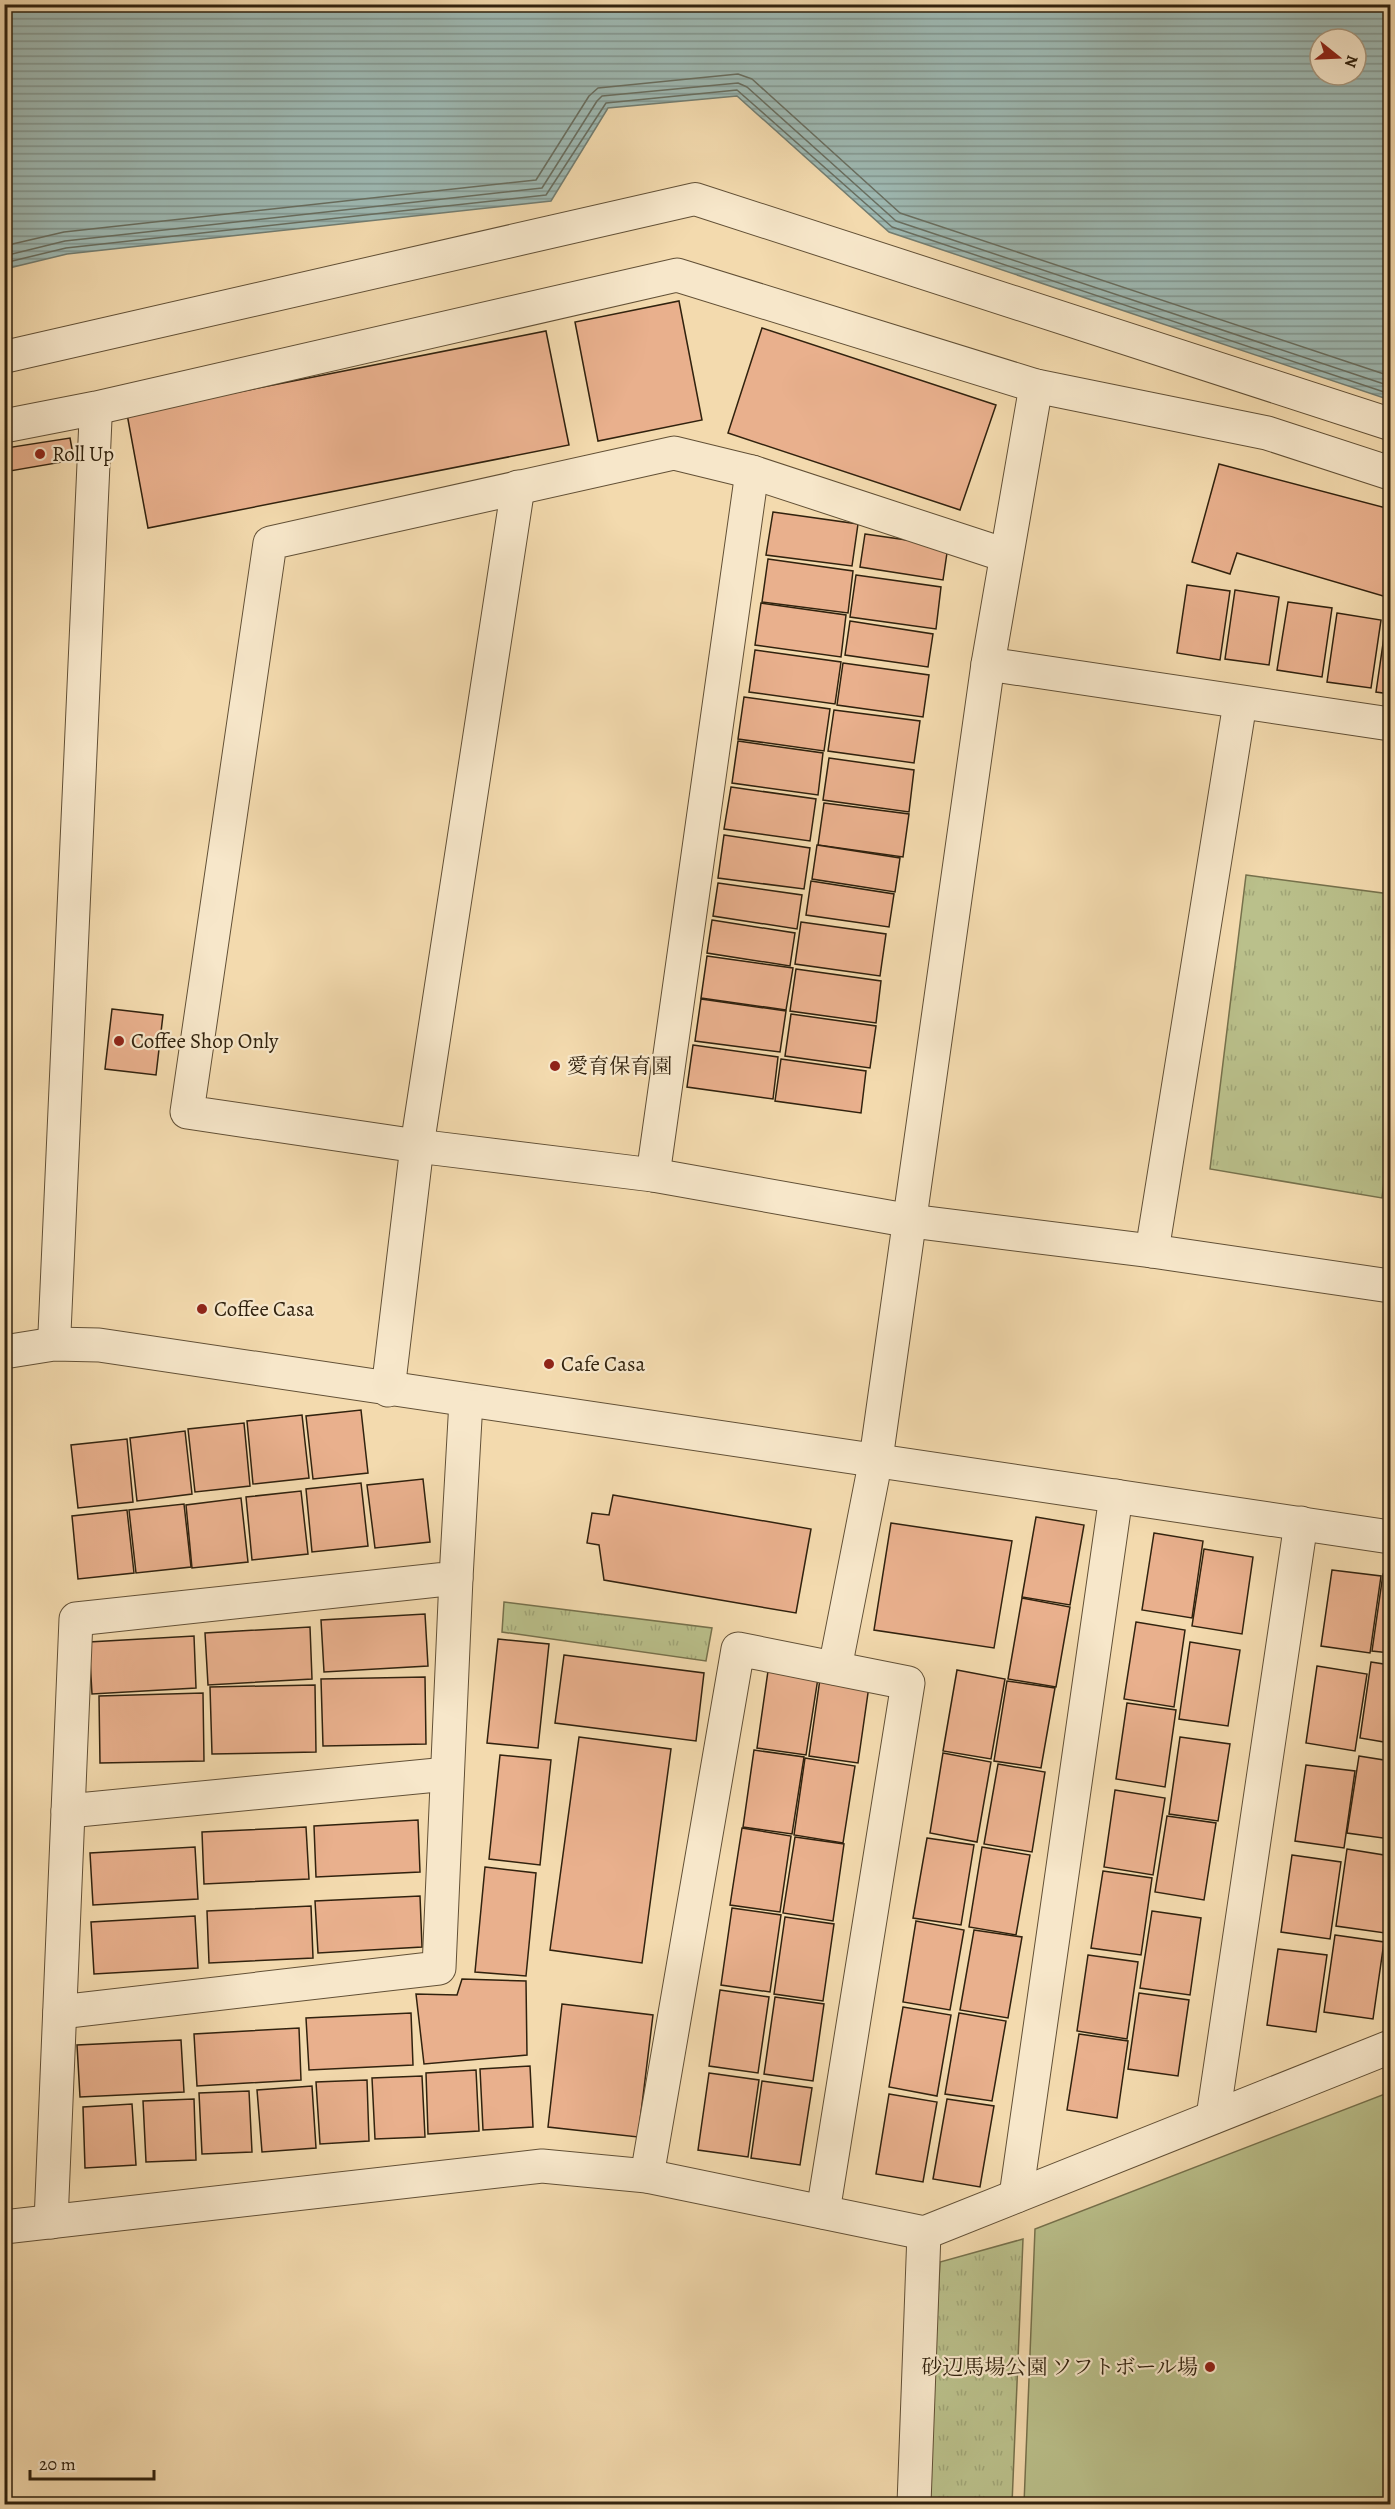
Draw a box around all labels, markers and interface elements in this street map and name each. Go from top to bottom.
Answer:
north arrow [1308,27,1368,87]
text: N [1339,52,1364,71]
place label: Roll Up [52,440,114,468]
marker: Roll Up [33,447,47,461]
place label: Coffee Shop Only [131,1027,279,1055]
marker: Coffee Shop Only [112,1034,126,1048]
place label: 愛育保育園 [567,1052,672,1080]
marker: 愛育保育園 [548,1059,562,1073]
place label: Coffee Casa [214,1295,314,1323]
marker: Coffee Casa [195,1302,209,1316]
place label: Cafe Casa [561,1350,645,1378]
marker: Cafe Casa [542,1357,556,1371]
place label: 砂辺馬場公園 ソフトボール場 [921,2353,1198,2381]
marker: 砂辺馬場公園 ソフトボール場 [1203,2360,1217,2374]
scale bar [30,2443,154,2481]
text: 20 m [39,2452,76,2476]

